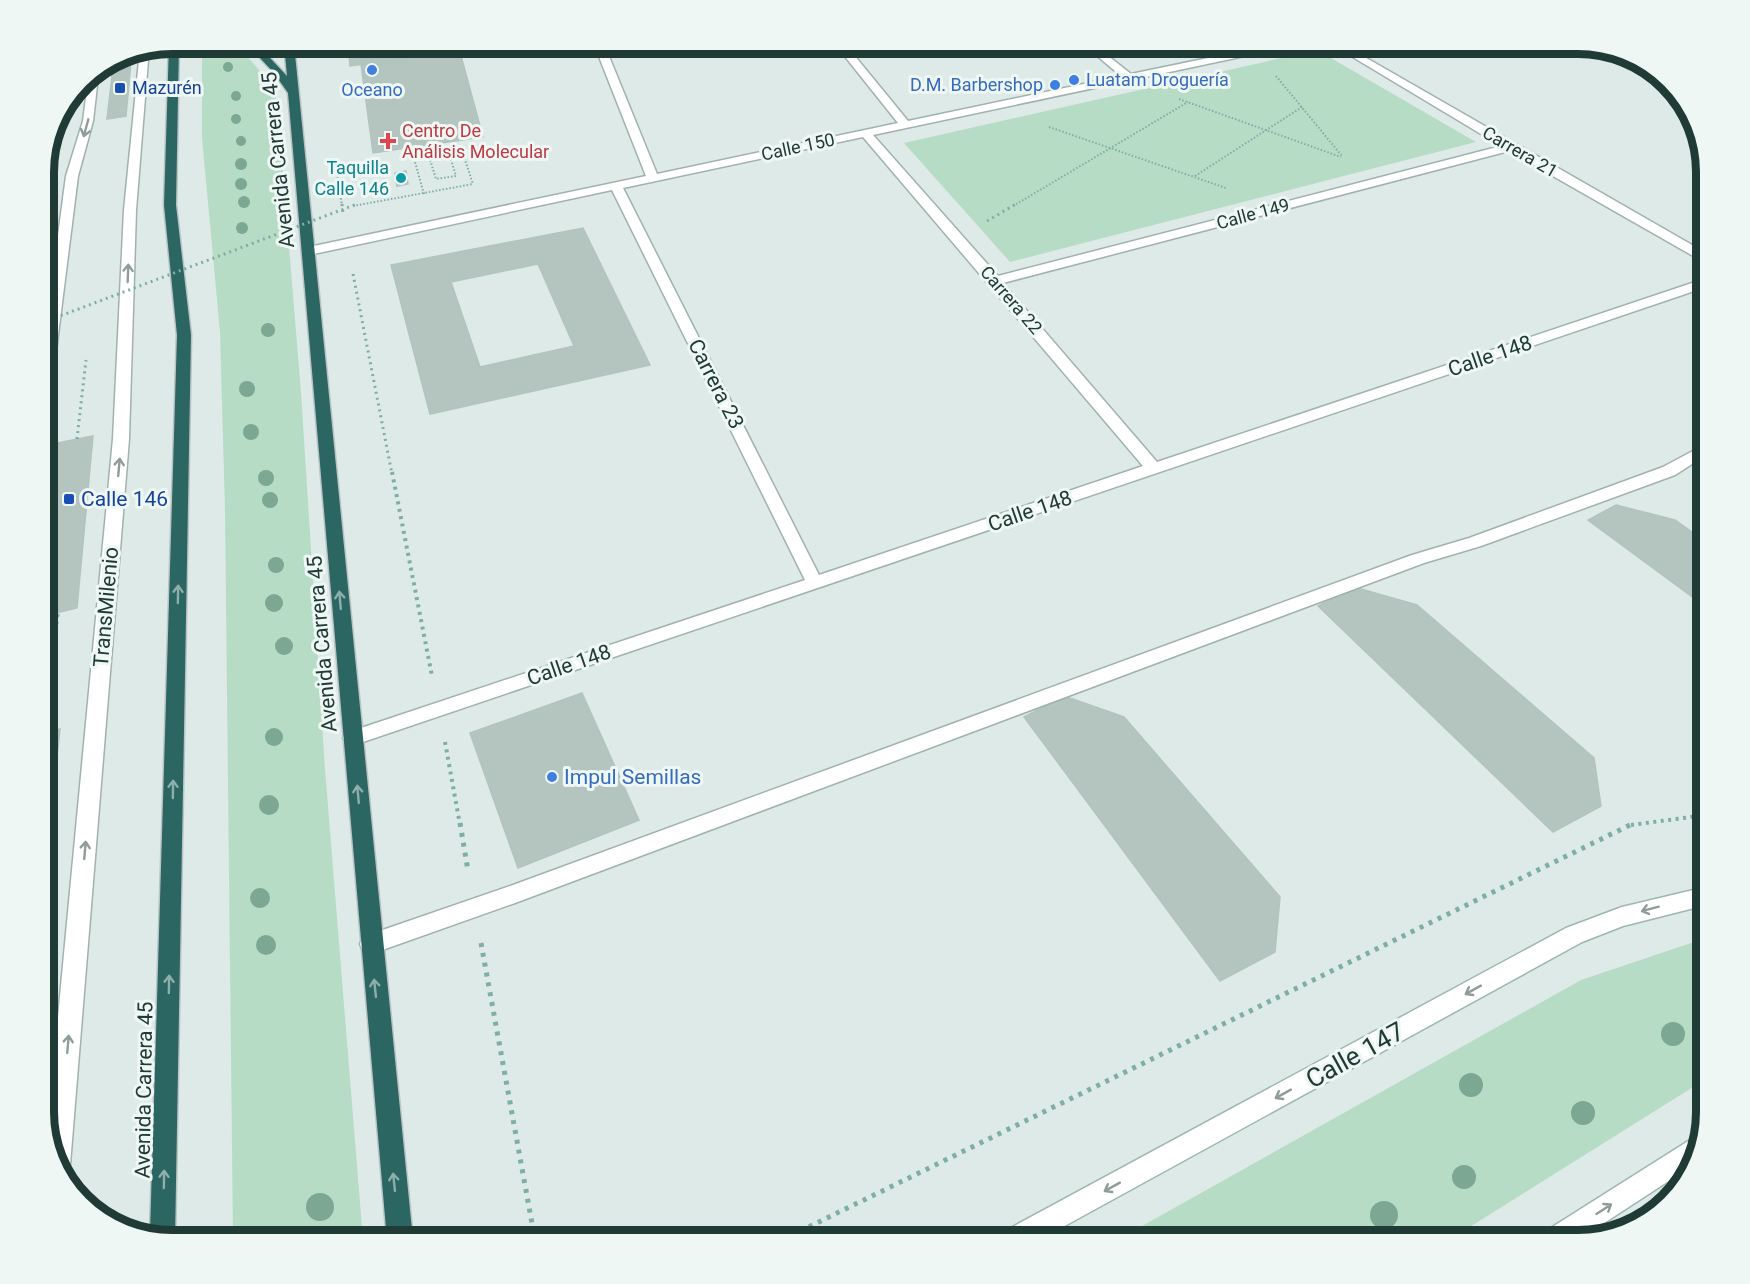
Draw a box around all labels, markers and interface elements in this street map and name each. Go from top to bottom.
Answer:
marker: Oceano [365,63,379,77]
place label: Luatam Droguería [1086,69,1229,90]
street label: Avenida Carrera 45 [257,71,299,249]
marker: Luatam Droguería [1067,73,1081,87]
place label: D.M. Barbershop [910,74,1043,95]
place label: Mazurén [132,77,202,98]
marker: D.M. Barbershop [1048,78,1062,92]
place label: Oceano [341,79,403,100]
marker: Mazurén [113,81,127,95]
one-way arrow [80,118,91,137]
place label: Centro De Análisis Molecular [402,120,549,162]
street label: Carrera 21 [1479,122,1562,181]
street label: Calle 150 [759,128,837,165]
marker: Centro De Análisis Molecular [379,132,397,150]
place label: Taquilla Calle 146 [314,157,389,199]
marker: Taquilla Calle 146 [394,171,408,185]
street label: Calle 149 [1214,194,1292,233]
street label: Carrera 22 [976,261,1047,338]
one-way arrow [123,263,134,283]
street label: Calle 148 [1445,330,1535,382]
street label: Carrera 23 [683,335,749,433]
one-way arrow [114,458,125,478]
street label: Calle 148 [985,485,1075,537]
place label: Calle 146 [81,487,168,511]
marker: Calle 146 [62,492,76,506]
street label: TransMilenio [89,546,123,668]
street label: Avenida Carrera 45 [302,555,342,733]
one-way arrow [172,585,184,605]
one-way arrow [335,590,346,610]
street label: Calle 148 [524,639,614,691]
place label: Impul Semillas [564,765,701,789]
marker: Impul Semillas [545,770,559,784]
one-way arrow [168,780,179,800]
one-way arrow [352,785,363,804]
one-way arrow [79,840,90,860]
one-way arrow [1641,904,1660,916]
one-way arrow [163,975,175,995]
one-way arrow [369,979,380,999]
one-way arrow [1465,984,1482,996]
street label: Avenida Carrera 45 [130,1001,158,1179]
street label: Calle 147 [1301,1016,1409,1094]
one-way arrow [62,1035,73,1055]
one-way arrow [1275,1089,1293,1100]
one-way arrow [159,1170,170,1190]
one-way arrow [388,1173,399,1193]
one-way arrow [1104,1181,1121,1193]
one-way arrow [1596,1202,1613,1215]

